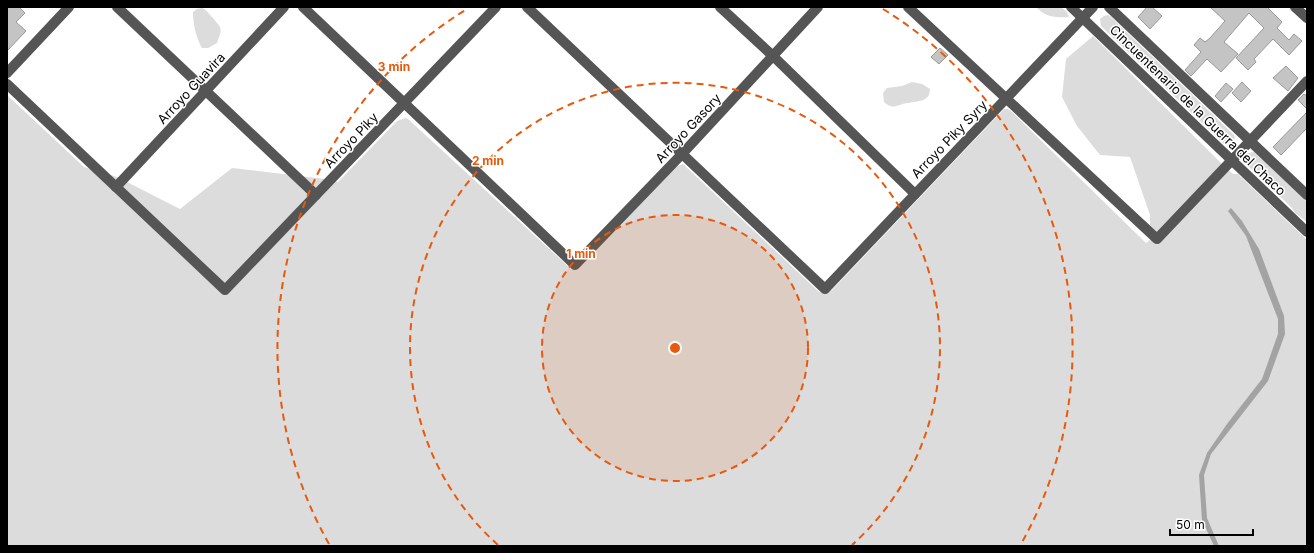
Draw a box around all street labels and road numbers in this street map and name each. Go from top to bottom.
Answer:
street label: Cincuentenario de la Guerra del Chaco [1107,21,1289,199]
street label: Arroyo Guavira [154,49,228,127]
street label: Arroyo Gasory [652,90,724,166]
street label: Arroyo Piky Syry [908,97,990,181]
street label: Arroyo Piky [321,109,381,171]

